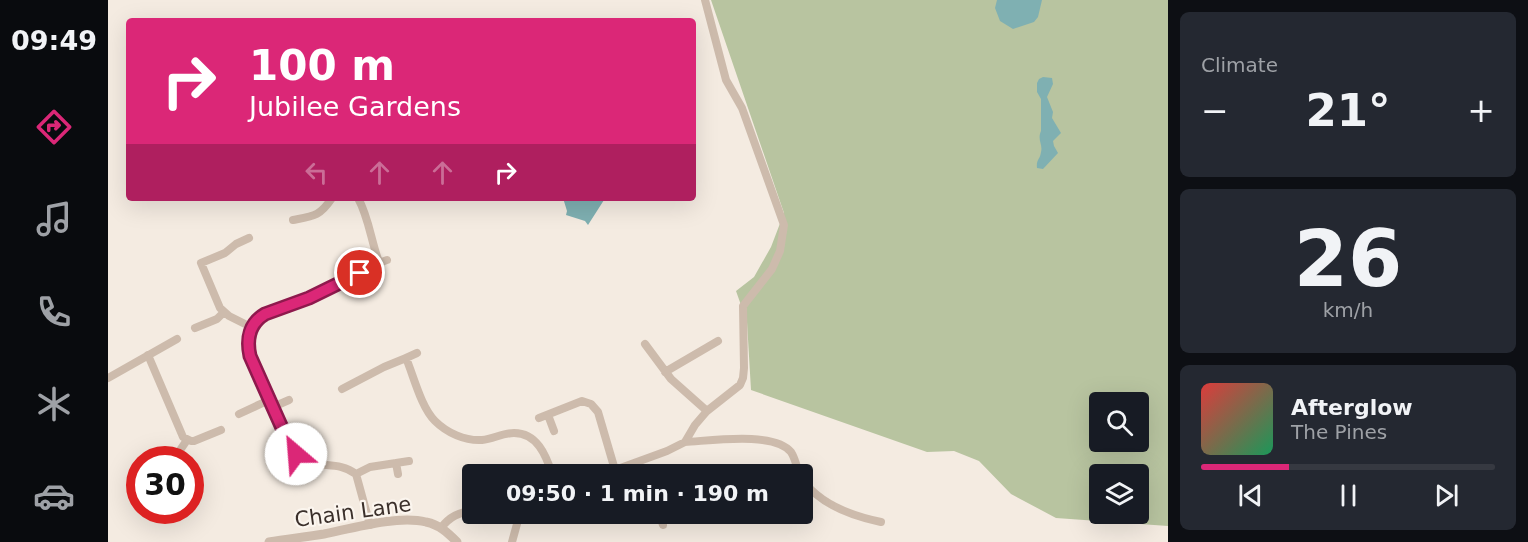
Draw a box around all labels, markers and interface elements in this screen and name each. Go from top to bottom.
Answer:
text: 09:49 [11,25,97,56]
text: 100 m [249,41,395,90]
icon: right [150,42,228,120]
text: Climate [1201,53,1278,77]
text: 21° [1305,84,1391,137]
text: Jubilee Gardens [249,91,461,122]
text: − [1201,91,1229,130]
text: + [1467,91,1495,130]
icon: directions [33,106,75,148]
icon: left [300,156,333,189]
icon: ahead [363,156,396,189]
icon: ahead [426,156,459,189]
icon: right [489,156,522,189]
icon: music [33,198,75,240]
text: 26 [1294,214,1402,304]
pin [334,247,385,298]
icon: arrive [343,256,376,289]
icon: phone [33,291,75,333]
text: km/h [1323,298,1373,322]
icon: climate [33,383,75,425]
map controls [1089,392,1149,524]
button: search [1089,392,1149,452]
text: Afterglow [1291,395,1413,420]
text: The Pines [1291,420,1387,444]
position arrow [264,422,328,486]
speed limit sign: 30 [126,446,204,524]
button: layers [1089,464,1149,524]
icon: car [33,475,75,517]
icon: previous [1234,479,1267,512]
icon: pause [1332,479,1365,512]
icon: next [1430,479,1463,512]
text: 09:50 · 1 min · 190 m [506,481,769,506]
street label: Chain Lane [293,492,413,532]

